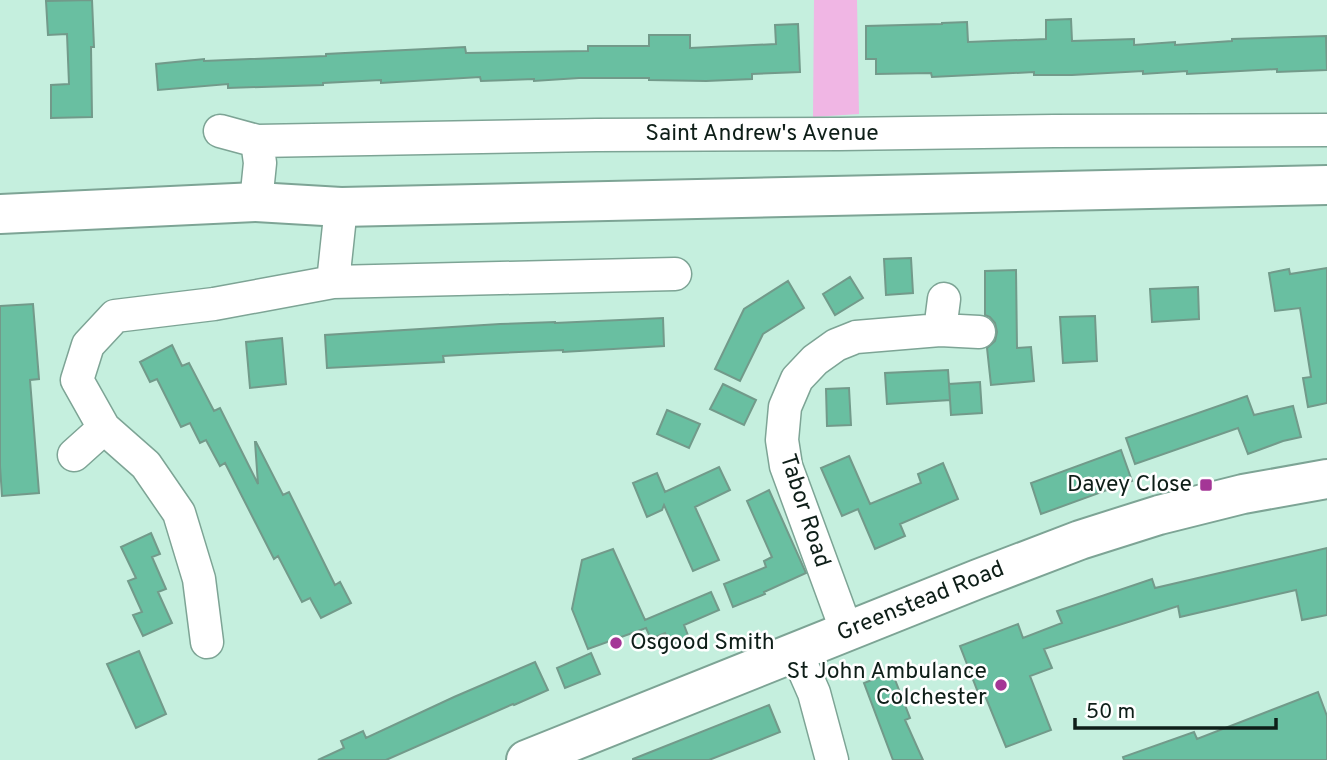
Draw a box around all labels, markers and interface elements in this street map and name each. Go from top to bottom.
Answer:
street label: Saint Andrew's Avenue [645,120,879,149]
street label: Tabor Road [772,451,836,571]
place label: Davey Close [1067,471,1192,500]
marker: Davey Close [1198,477,1214,493]
street label: Greenstead Road [833,555,1009,649]
place label: Osgood Smith [630,629,775,658]
marker: Osgood Smith [608,635,624,651]
place label: St John Ambulance Colchester [787,658,987,713]
marker: St John Ambulance Colchester [993,677,1009,693]
scale bar [1075,686,1276,730]
text: 50 m [1086,699,1135,726]

